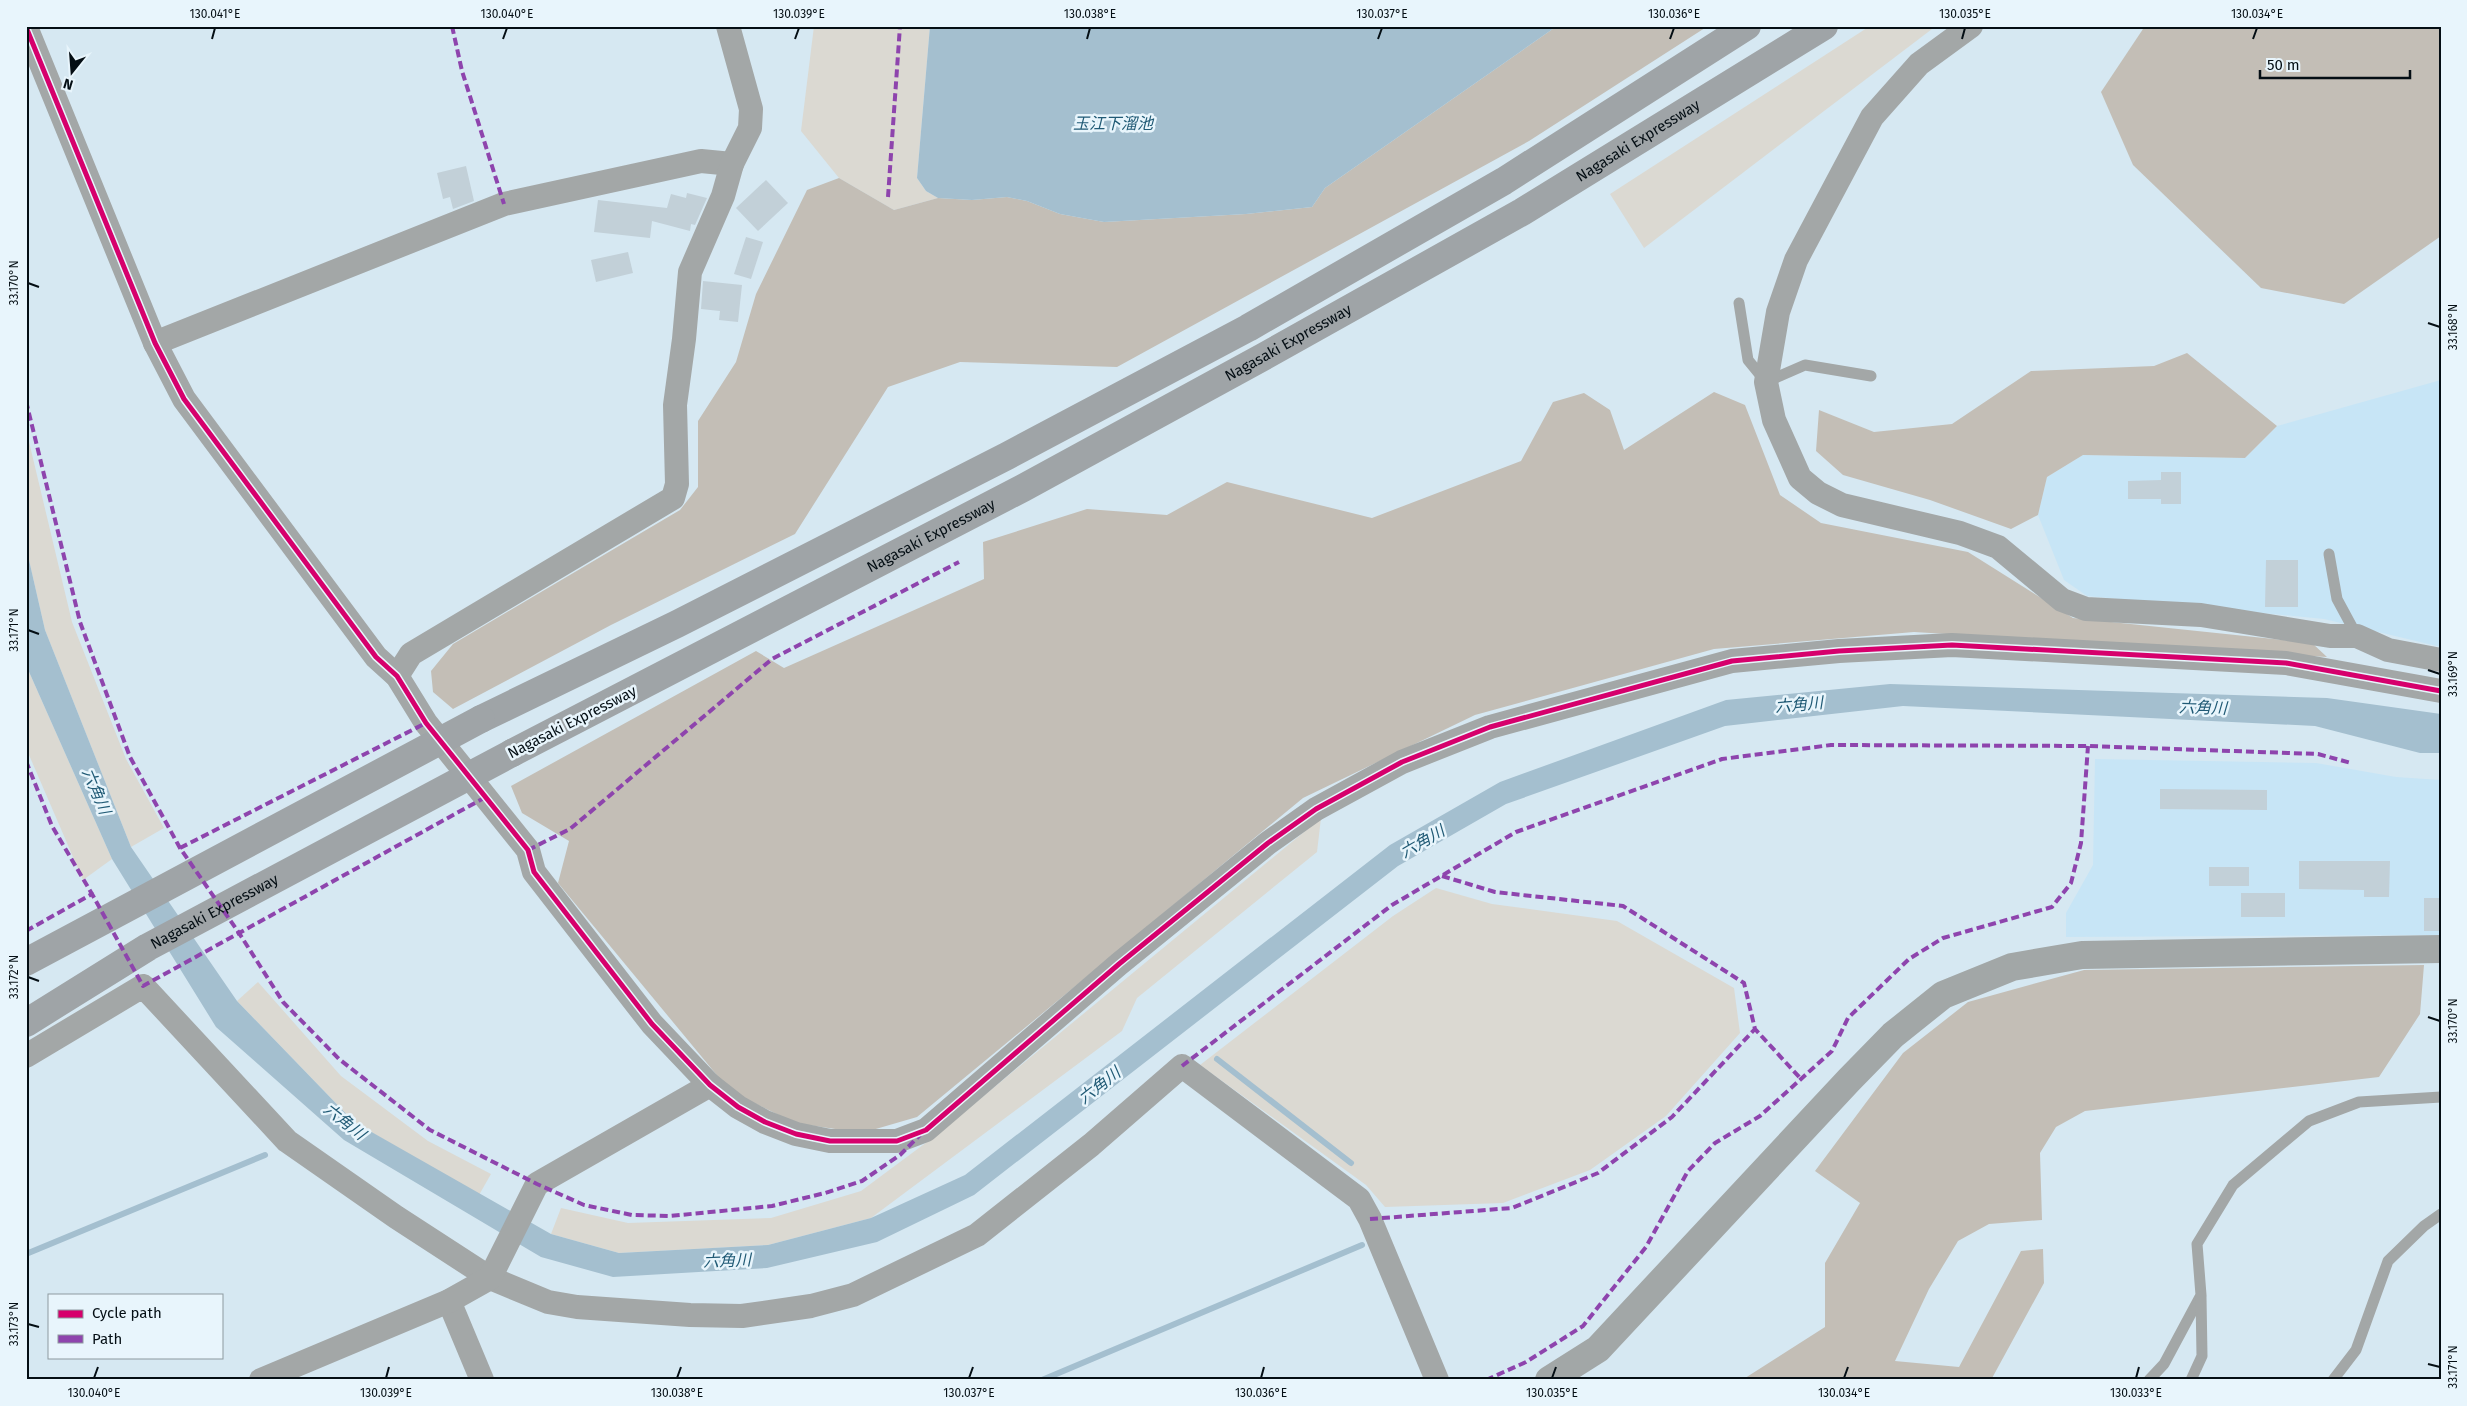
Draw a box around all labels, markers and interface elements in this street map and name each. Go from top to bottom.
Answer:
text: 130.041°E [190,7,240,21]
text: 130.040°E [480,7,534,21]
text: 130.039°E [773,7,825,21]
text: 130.038°E [1064,7,1116,21]
text: 130.037°E [1356,7,1408,21]
text: 130.036°E [1648,7,1700,21]
text: 130.035°E [1939,7,1991,21]
text: 130.034°E [2231,7,2283,21]
north arrow [48,48,98,98]
scale bar [2260,48,2410,80]
text: 50 m [2267,56,2300,74]
text: N [61,74,75,93]
street label: Nagasaki Expressway [1573,95,1704,186]
water label: 玉江下溜池 [1073,114,1155,133]
text: 33.170°N [7,260,21,306]
street label: Nagasaki Expressway [1222,300,1355,385]
text: 33.168°N [2446,304,2460,350]
street label: Nagasaki Expressway [864,495,999,576]
text: 33.171°N [7,608,21,652]
text: 33.169°N [2446,651,2460,697]
street label: Nagasaki Expressway [505,681,640,762]
water label: 六角川 [1774,693,1826,716]
water label: 六角川 [2179,697,2229,718]
water label: 六角川 [78,765,115,819]
water label: 六角川 [1397,820,1450,862]
street label: Nagasaki Expressway [147,870,282,953]
text: 33.172°N [7,955,21,999]
text: 33.170°N [2446,998,2460,1044]
water label: 六角川 [1075,1062,1126,1108]
water label: 六角川 [320,1099,371,1145]
water label: 六角川 [703,1250,753,1271]
legend [48,1294,222,1358]
text: 33.173°N [7,1302,21,1346]
text: Cycle path [92,1304,162,1322]
text: Path [92,1330,122,1348]
text: 33.171°N [2446,1345,2460,1389]
text: 130.040°E [67,1386,121,1400]
text: 130.039°E [360,1386,412,1400]
text: 130.038°E [651,1386,703,1400]
text: 130.037°E [943,1386,995,1400]
text: 130.036°E [1235,1386,1287,1400]
text: 130.035°E [1526,1386,1578,1400]
text: 130.034°E [1818,1386,1870,1400]
text: 130.033°E [2110,1386,2162,1400]

